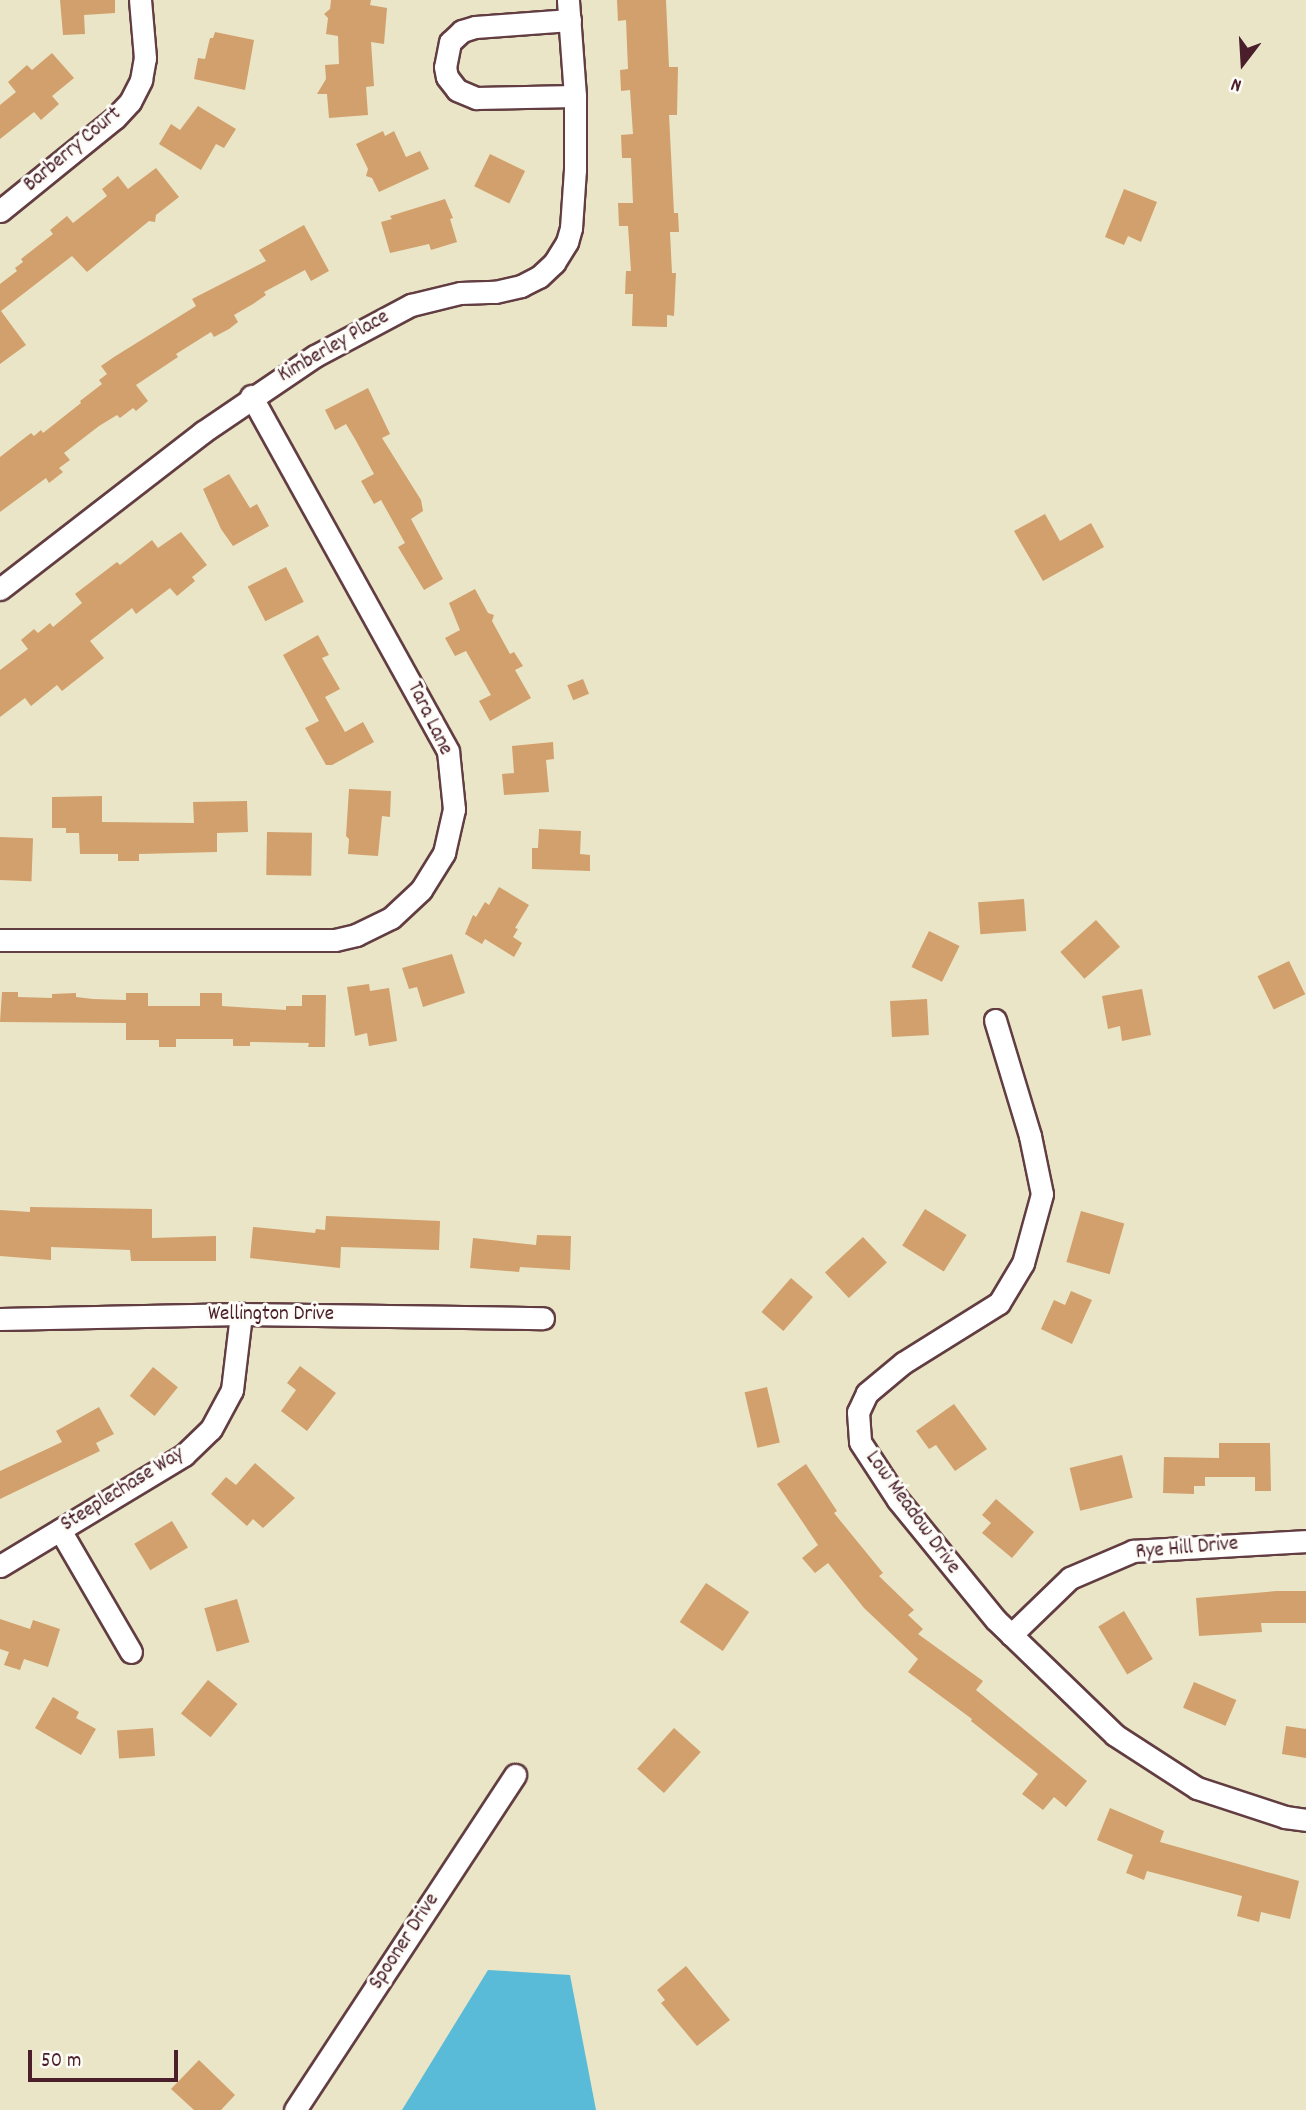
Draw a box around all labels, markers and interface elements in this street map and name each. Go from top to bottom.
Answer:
north arrow [1208,28,1278,98]
text: N [1228,69,1245,98]
street label: Barberry Court [19,102,127,198]
street label: Kimberley Place [274,305,394,389]
street label: Tara Lane [401,678,457,760]
street label: Wellington Drive [208,1302,334,1328]
street label: Steeplechase Way [57,1442,189,1538]
street label: Low Meadow Drive [859,1447,965,1579]
street label: Rye Hill Drive [1135,1532,1239,1566]
street label: Spooner Drive [365,1889,445,1995]
scale bar [32,2036,182,2080]
text: 50 m [41,2047,81,2077]

